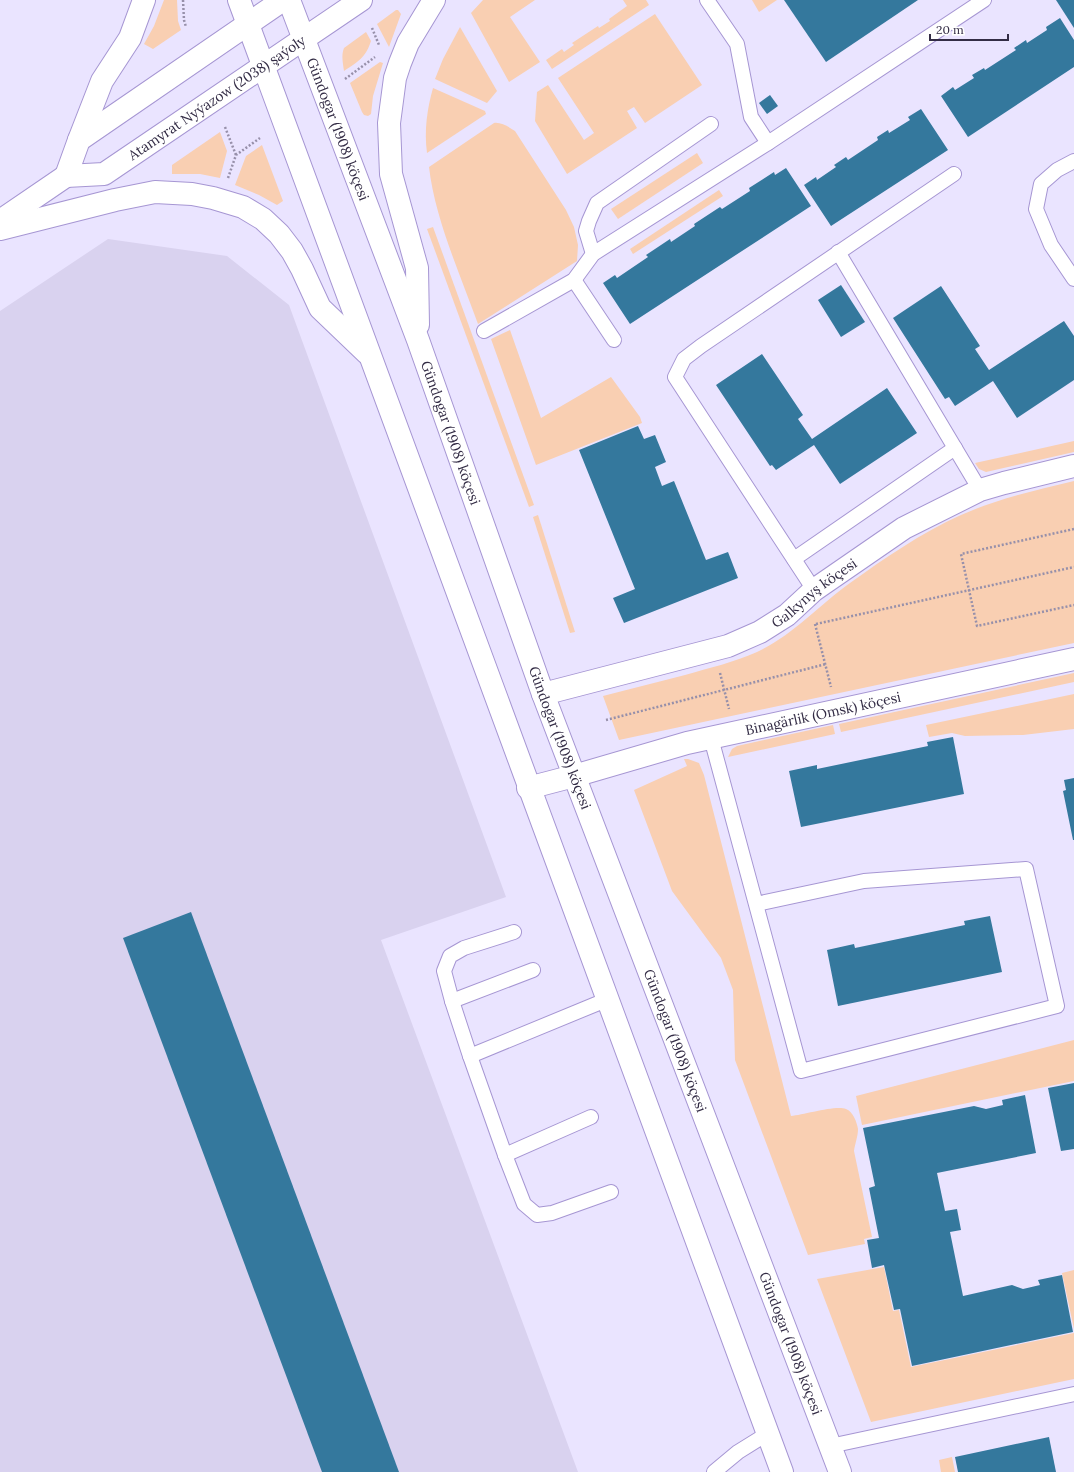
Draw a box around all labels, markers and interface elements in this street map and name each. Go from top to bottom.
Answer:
scale bar [930,16,1008,42]
text: 20 m [936,22,964,37]
street label: Atamyrat Nyýazow (2038) şaýoly [124,31,309,165]
street label: Gündogar (1908) köçesi [303,55,373,203]
street label: Gündogar (1908) köçesi [417,358,485,507]
street label: Galkynyş köçesi [768,554,860,632]
street label: Gündogar (1908) köçesi [525,664,595,812]
street label: Binagärlik (Omsk) köçesi [744,688,903,739]
street label: Gündogar (1908) köçesi [640,966,711,1115]
street label: Gündogar (1908) köçesi [755,1269,826,1417]

